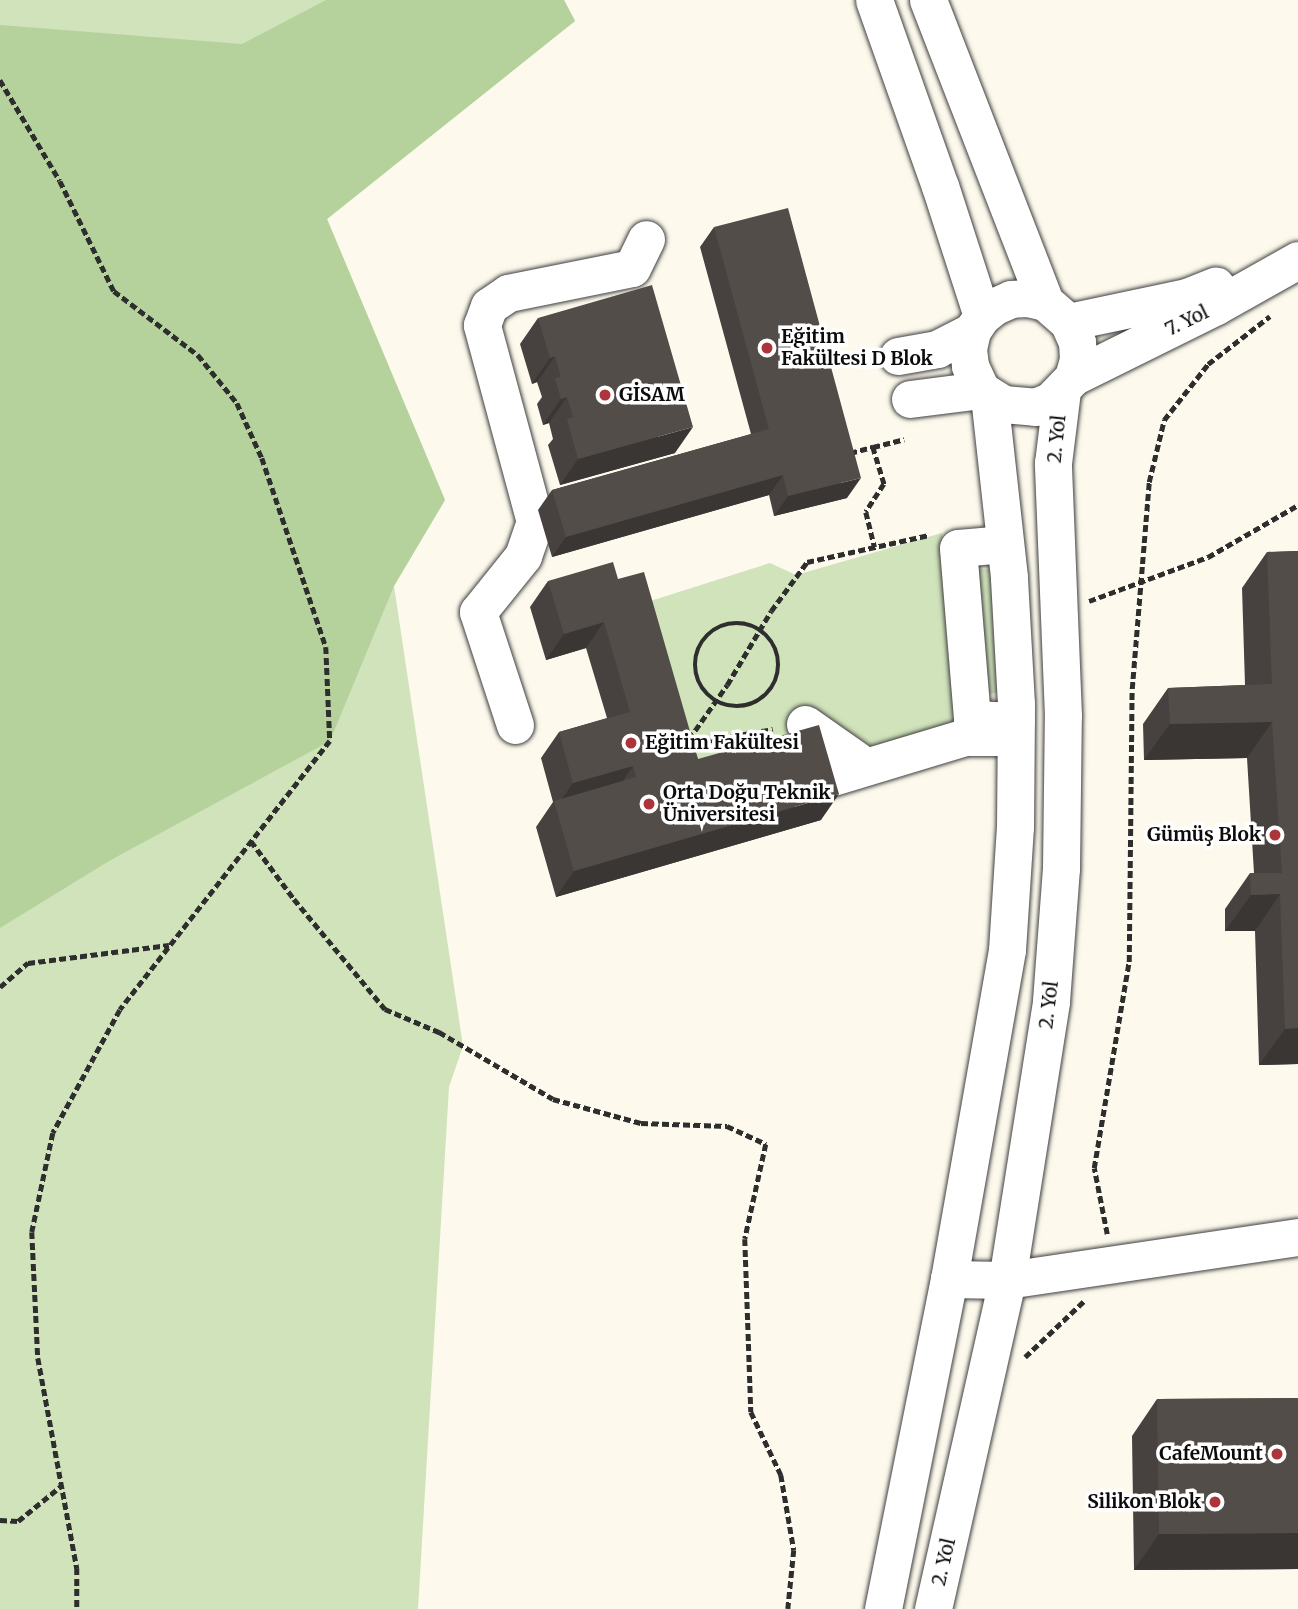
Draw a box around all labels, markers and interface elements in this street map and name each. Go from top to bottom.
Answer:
street label: 7. Yol [1162,301,1212,341]
place label: Eğitim Fakültesi D Blok [781,326,933,370]
marker: Eğitim Fakültesi D Blok [759,340,775,356]
place label: GİSAM [619,384,685,406]
marker: GİSAM [597,387,613,403]
street label: 2. Yol [1043,414,1071,464]
place label: Eğitim Fakültesi [645,732,799,754]
marker: Eğitim Fakültesi [623,735,639,751]
place label: Orta Doğu Teknik Üniversitesi [663,782,831,826]
marker: Orta Doğu Teknik Üniversitesi [641,796,657,812]
place label: Gümüş Blok [1147,824,1261,846]
marker: Gümüş Blok [1267,827,1283,843]
street label: 2. Yol [1035,980,1063,1030]
place label: CafeMount [1159,1443,1263,1465]
marker: CafeMount [1269,1446,1285,1462]
place label: Silikon Blok [1087,1491,1201,1513]
marker: Silikon Blok [1207,1494,1223,1510]
street label: 2. Yol [927,1536,961,1588]

